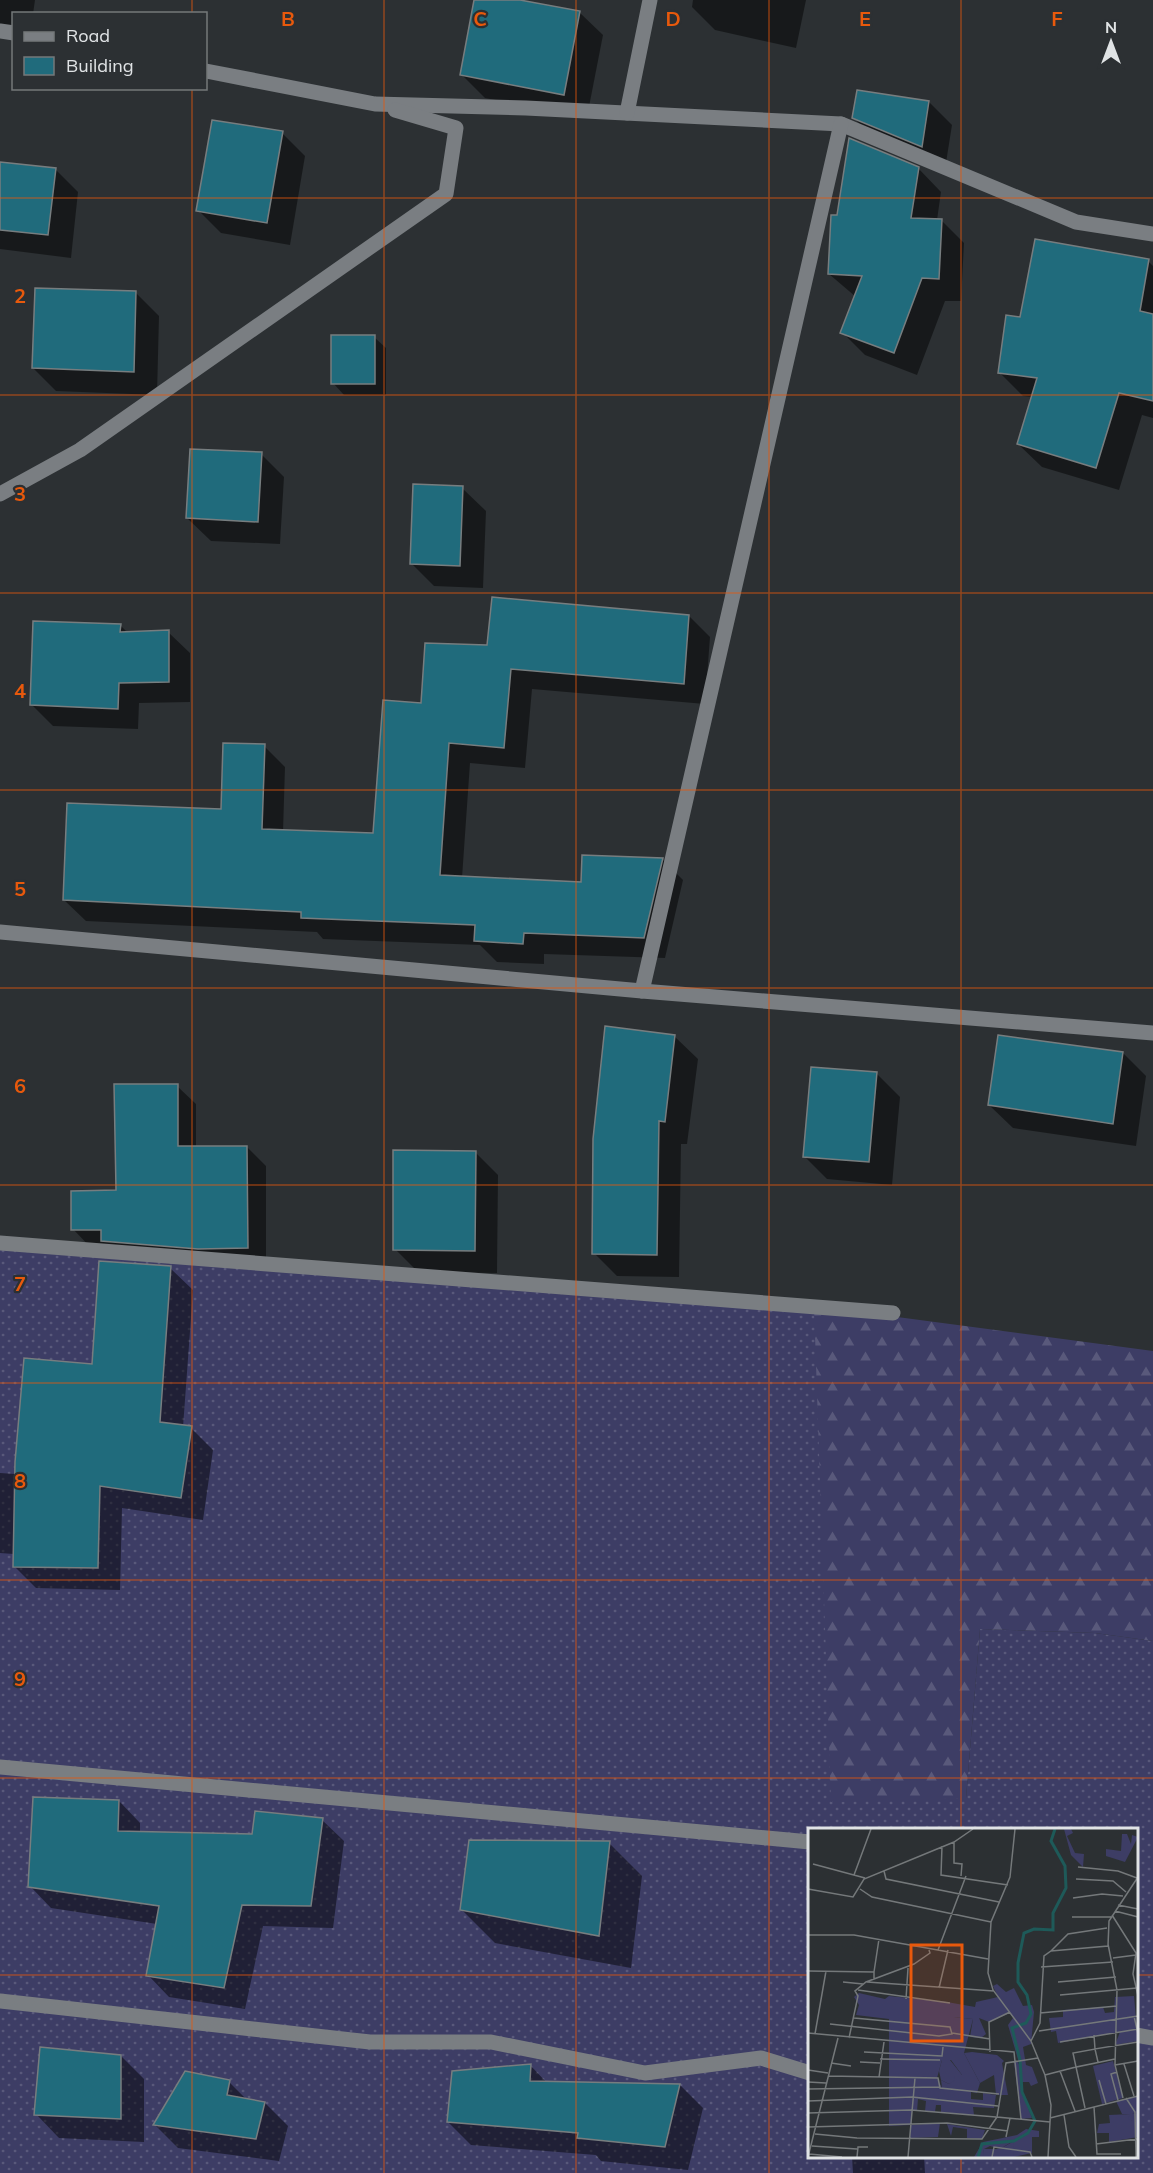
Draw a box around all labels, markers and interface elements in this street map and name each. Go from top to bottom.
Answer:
text: B [281,6,295,31]
text: C [473,6,487,31]
text: D [665,6,681,31]
text: E [859,6,871,31]
text: F [1051,6,1063,31]
legend [12,12,207,90]
north arrow [1081,12,1141,72]
text: N [1105,17,1117,37]
text: Road [66,24,110,47]
text: Building [66,54,134,77]
text: 2 [14,283,26,308]
text: 3 [14,481,26,506]
text: 4 [14,678,26,703]
text: 5 [14,876,26,901]
text: 6 [14,1073,26,1098]
text: 7 [14,1271,26,1296]
text: 8 [14,1468,26,1493]
text: 9 [14,1666,26,1691]
inset map [808,1828,1138,2158]

